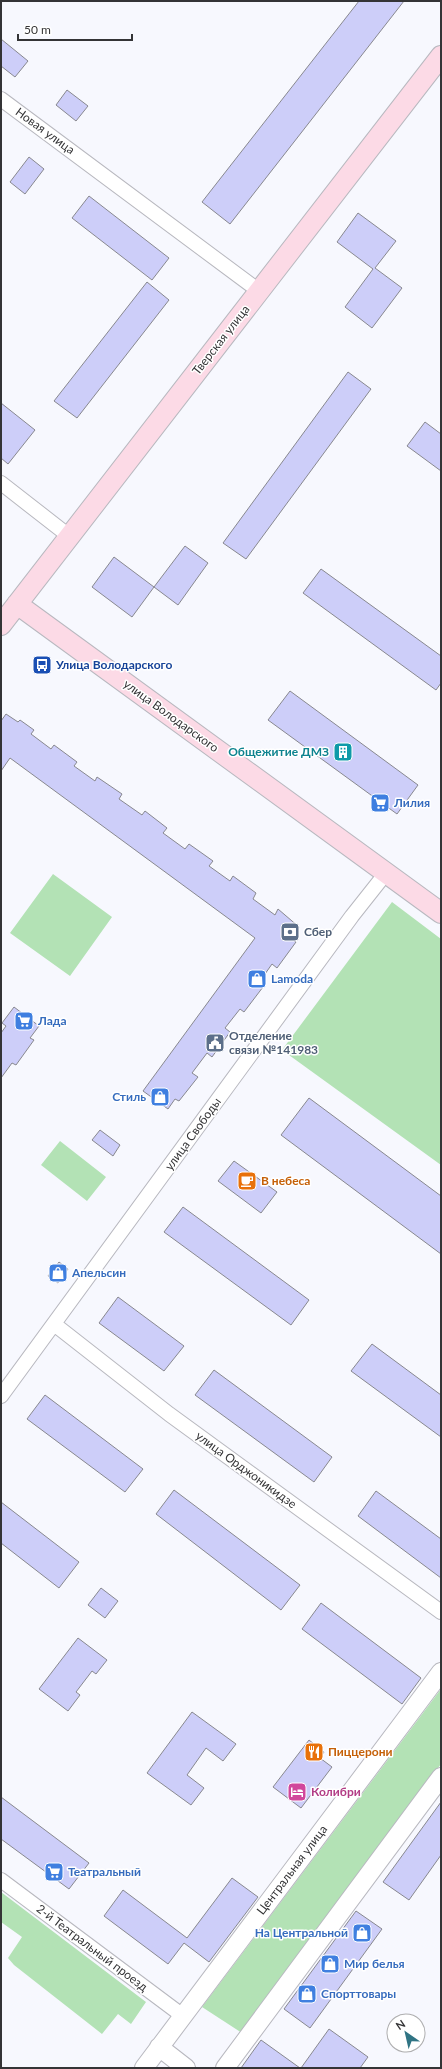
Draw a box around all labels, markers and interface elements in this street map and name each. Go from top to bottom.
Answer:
scale bar [18,16,132,42]
text: 50 m [24,22,51,37]
street label: Новая улица [13,104,78,157]
street label: Тверская улица [189,302,253,378]
bus stop icon: Улица Володарского [31,654,53,676]
place label: Улица Володарского [55,657,172,672]
street label: улица Володарского [121,676,222,755]
building icon: Общежитие ДМЗ [332,741,354,763]
place label: Общежитие ДМЗ [228,744,329,759]
supermarket icon: Лилия [369,792,391,814]
place label: Лилия [393,795,430,810]
bank icon: Сбер [279,921,301,943]
place label: Сбер [304,924,332,939]
shop icon: Lamoda [246,968,268,990]
place label: Lamoda [271,971,313,986]
supermarket icon: Лада [13,1010,35,1032]
place label: Лада [37,1013,67,1028]
place label: Отделение связи №141983 [229,1028,318,1057]
public building icon: Отделение связи №141983 [204,1032,226,1054]
shop icon: Стиль [149,1086,171,1108]
place label: Стиль [112,1089,146,1104]
street label: улица Свободы [161,1094,224,1173]
cafe icon: В небеса [236,1170,258,1192]
place label: В небеса [261,1173,310,1188]
shop icon: Апельсин [47,1262,69,1284]
place label: Апельсин [71,1265,126,1280]
street label: улица Орджоникидзе [193,1428,300,1511]
restaurant icon: Пиццерони [303,1741,325,1763]
place label: Пиццерони [328,1744,393,1759]
hotel icon: Колибри [286,1781,308,1803]
place label: Колибри [311,1784,361,1799]
street label: Центральная улица [253,1822,330,1917]
supermarket icon: Театральный [43,1861,65,1883]
place label: Театральный [68,1864,141,1879]
street label: 2-й Театральный проезд [34,1901,151,1995]
shop icon: На Центральной [351,1922,373,1944]
place label: На Центральной [255,1925,348,1940]
shop icon: Мир белья [319,1953,341,1975]
place label: Мир белья [344,1956,405,1971]
shop icon: Спорттовары [296,1983,318,2005]
place label: Спорттовары [321,1986,396,2001]
north arrow [386,2013,426,2053]
text: N [393,2017,407,2032]

